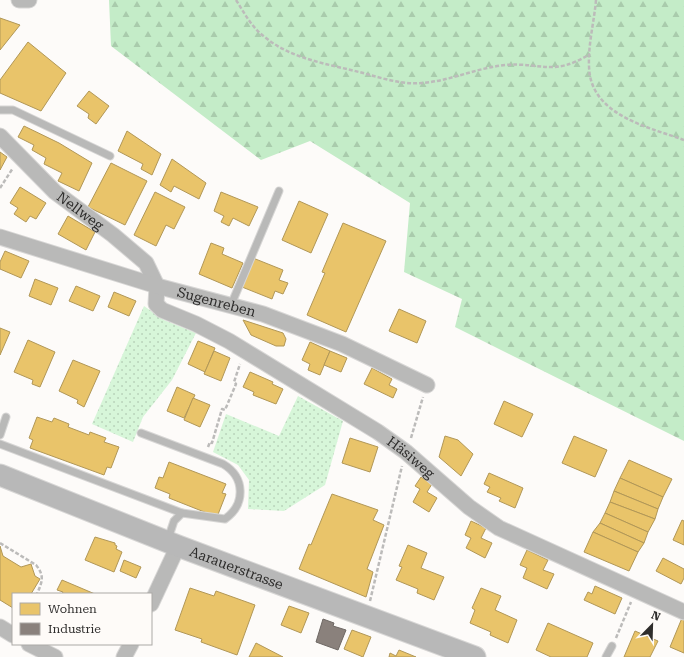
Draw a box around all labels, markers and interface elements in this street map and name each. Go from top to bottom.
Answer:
street label: Nellweg [54,188,107,233]
street label: Sugenreben [175,284,258,320]
street label: Häsiweg [384,433,438,482]
street label: Aarauerstrasse [187,543,286,593]
legend [12,593,152,645]
text: Wohnen [48,602,97,616]
north arrow [632,605,672,645]
text: N [649,609,663,624]
text: Industrie [48,622,101,636]

